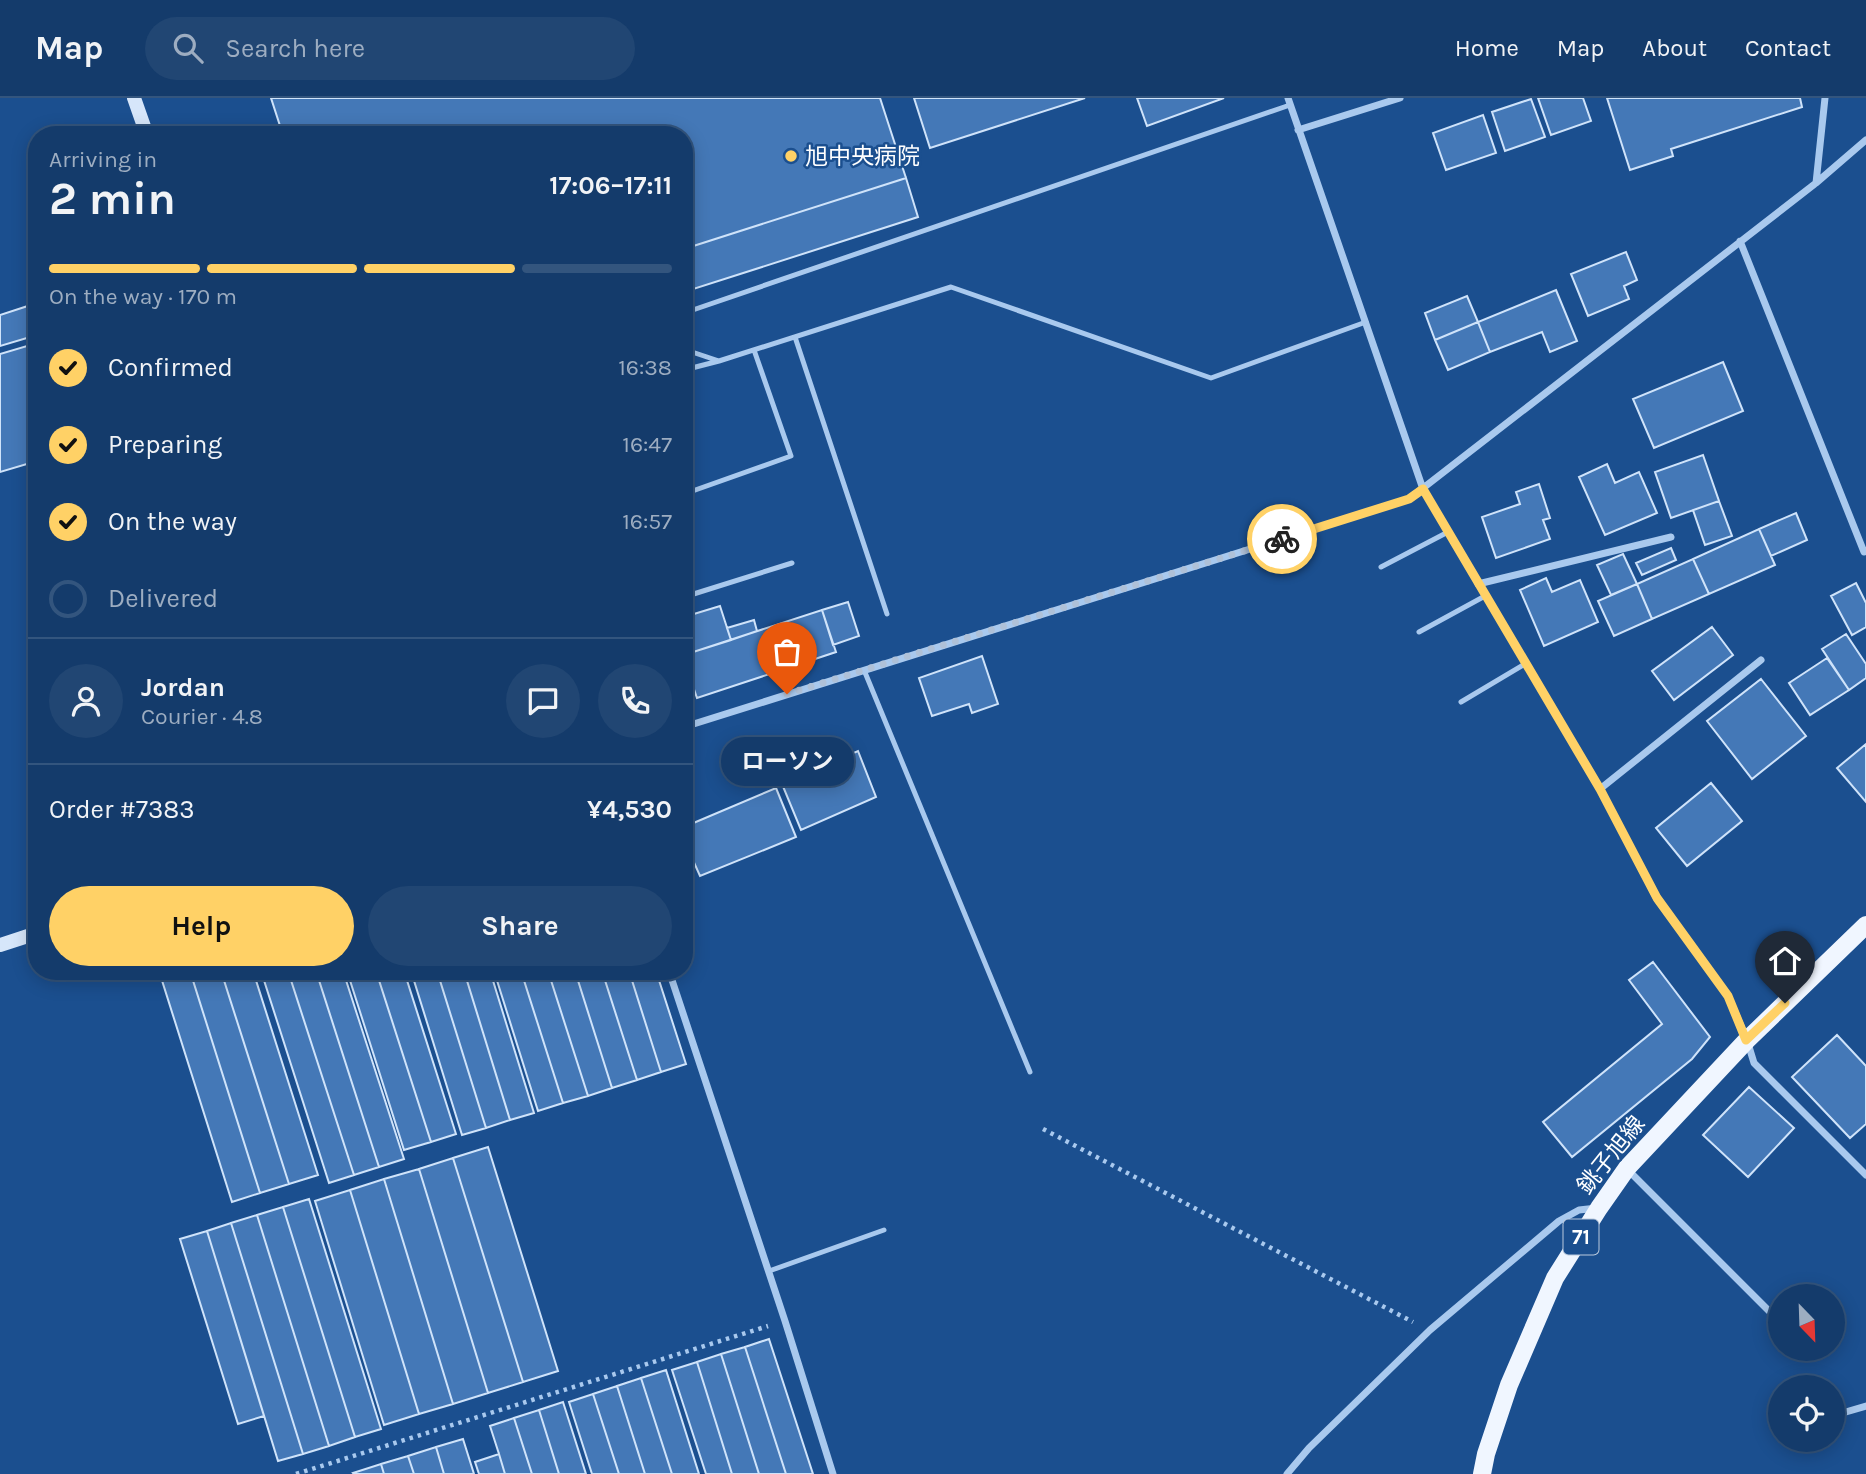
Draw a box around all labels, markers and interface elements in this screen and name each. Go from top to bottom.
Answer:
search box [145,17,635,80]
text: Map [35,29,103,67]
icon: search [169,29,207,67]
text: Search here [225,33,365,64]
text: Home [1455,34,1519,62]
text: Map [1557,34,1604,62]
text: About [1642,34,1707,62]
text: Contact [1745,34,1831,62]
place label: 旭中央病院 [805,143,920,170]
text: Arriving in [49,146,157,173]
marker: 旭中央病院 [783,148,799,164]
text: 17:06–17:11 [549,170,672,201]
text: 2 min [49,172,176,226]
text: On the way · 170 m [49,283,237,310]
icon: check [49,349,87,387]
text: Confirmed [108,352,233,383]
text: 16:38 [618,354,672,381]
icon: check [49,426,87,464]
text: Preparing [108,429,222,460]
text: 16:47 [622,431,672,458]
icon: check [49,503,87,541]
courier [1247,504,1317,574]
text: On the way [108,506,237,537]
text: 16:57 [622,508,672,535]
icon: bike [1263,520,1301,558]
text: Delivered [108,583,218,614]
pin [757,622,817,694]
icon: bag [768,633,806,671]
button: person [49,664,123,738]
button: chat [506,664,580,738]
button: phone [598,664,672,738]
text: Jordan [141,672,225,703]
text: Courier · 4.8 [141,703,263,730]
callout: ローソン [720,736,854,785]
text: ローソン [742,748,834,775]
text: Order #7383 [49,794,195,825]
text: ¥4,530 [587,794,672,825]
button: Help [49,886,354,966]
button: Share [368,886,672,966]
pin [1755,931,1815,1003]
icon: home [1766,942,1804,980]
street label: 銚子旭線 [1572,1111,1650,1199]
road number: 71 [1564,1220,1598,1254]
north arrow [1768,1284,1844,1362]
map controls [1768,1284,1845,1452]
button: locate [1768,1375,1845,1452]

